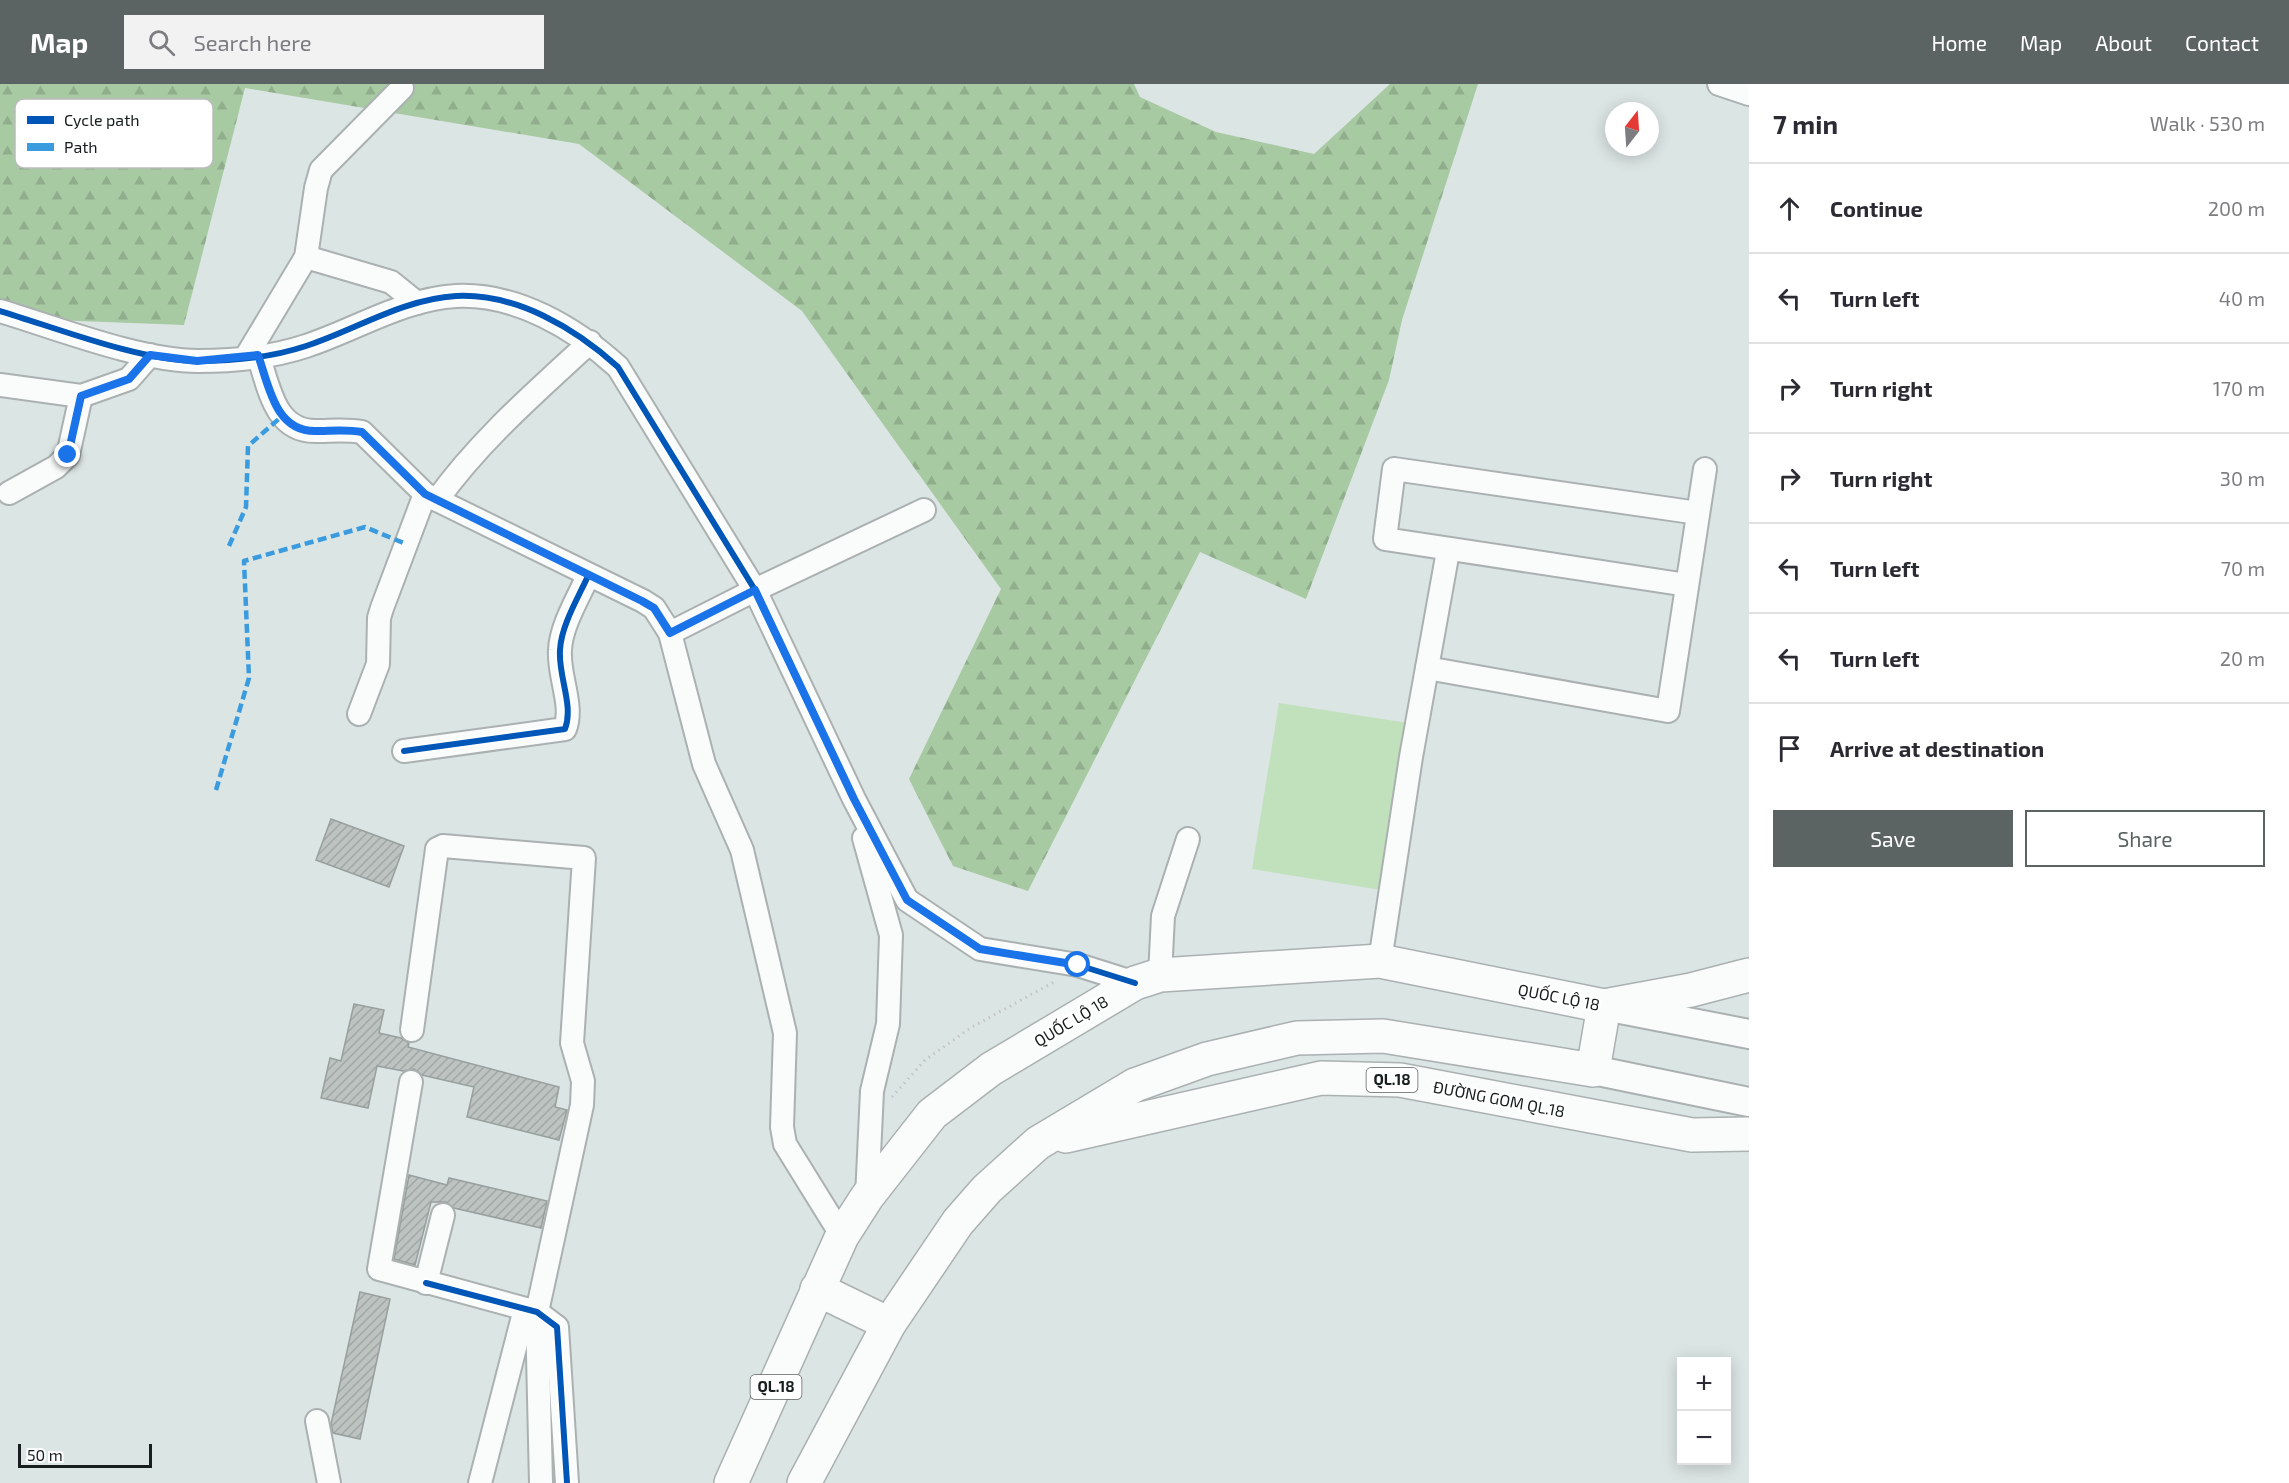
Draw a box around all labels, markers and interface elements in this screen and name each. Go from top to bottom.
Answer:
search box [124,15,544,69]
text: Map [30,25,88,59]
icon: search [145,26,178,59]
text: Search here [193,29,312,55]
text: Home [1931,30,1987,55]
text: Map [2020,30,2062,55]
text: About [2095,30,2152,55]
text: Contact [2185,30,2259,55]
legend [15,99,213,168]
north arrow [1605,102,1659,156]
text: 7 min [1773,108,1838,139]
text: Cycle path [64,110,140,129]
text: Walk · 530 m [2150,111,2265,135]
text: Path [64,137,98,156]
icon: ahead [1773,192,1806,225]
text: Continue [1830,195,1923,221]
text: 200 m [2208,196,2265,220]
icon: left [1773,282,1806,315]
text: Turn left [1830,285,1919,311]
text: 40 m [2219,286,2265,310]
icon: right [1773,372,1806,405]
text: Turn right [1830,375,1932,401]
text: 170 m [2213,376,2265,400]
route end [54,441,80,467]
icon: right [1773,462,1806,495]
text: Turn right [1830,465,1932,491]
text: 30 m [2220,466,2265,490]
icon: left [1773,552,1806,585]
text: Turn left [1830,555,1919,581]
text: 70 m [2221,556,2265,580]
icon: left [1773,642,1806,675]
text: Turn left [1830,645,1919,671]
text: 20 m [2220,646,2265,670]
icon: arrive [1773,732,1806,765]
text: Arrive at destination [1830,735,2044,761]
button: Save [1773,810,2013,867]
button: Share [2025,810,2265,867]
route start [1064,951,1090,977]
street label: QUỐC LỘ 18 [1516,978,1602,1015]
street label: QUỐC LỘ 18 [1030,990,1112,1051]
road number: QL.18 [1366,1068,1418,1092]
street label: ĐƯỜNG GOM QL.18 [1431,1076,1567,1122]
map controls [1677,1357,1731,1465]
button: + [1677,1357,1731,1411]
road number: QL.18 [750,1375,802,1399]
button: − [1677,1411,1731,1465]
scale bar [18,1441,152,1468]
text: 50 m [27,1445,63,1464]

